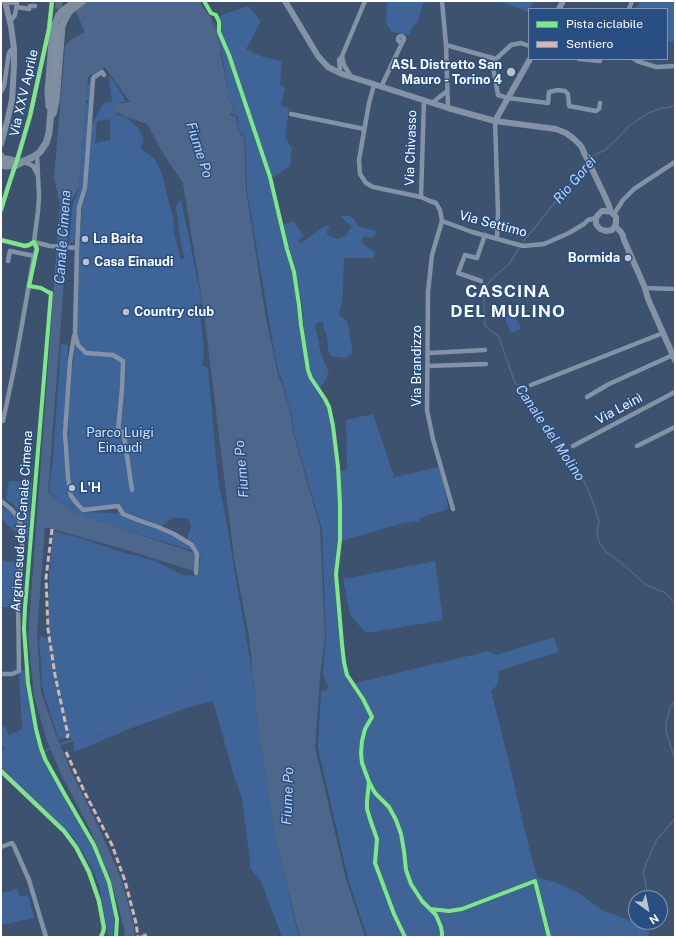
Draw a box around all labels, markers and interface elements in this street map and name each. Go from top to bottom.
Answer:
legend [528,8,668,60]
text: Pista ciclabile [566,17,643,31]
text: Sentiero [566,37,613,51]
street label: Via XXV Aprile [6,48,42,138]
place label: ASL Distretto San Mauro - Torino 4 [391,57,502,88]
marker: ASL Distretto San Mauro - Torino 4 [505,66,517,78]
street label: Via Chivasso [402,110,420,186]
water label: Fiume Po [182,120,216,180]
water label: Rio Gorei [550,153,600,207]
water label: Canale Cimena [51,189,75,285]
street label: Via Settimo [457,207,529,241]
place label: La Baita [93,231,143,247]
marker: La Baita [80,234,90,244]
place label: Bormida [568,250,620,266]
marker: Bormida [623,253,633,263]
place label: Casa Einaudi [94,254,174,270]
marker: Casa Einaudi [81,257,91,267]
district label: CASCINA DEL MULINO [450,282,566,322]
place label: Country club [134,304,214,320]
marker: Country club [121,307,131,317]
street label: Via Brandizzo [409,325,425,407]
water label: Canale del Molino [512,382,588,484]
street label: Via Leinì [593,390,645,428]
park label: Parco Luigi Einaudi [86,425,154,456]
street label: Argine sud del Canale Cimena [8,430,36,612]
water label: Fiume Po [231,439,253,499]
place label: L'H [80,480,101,496]
marker: L'H [67,483,77,493]
water label: Fiume Po [279,767,297,825]
north arrow [628,890,668,930]
text: N [647,912,661,927]

